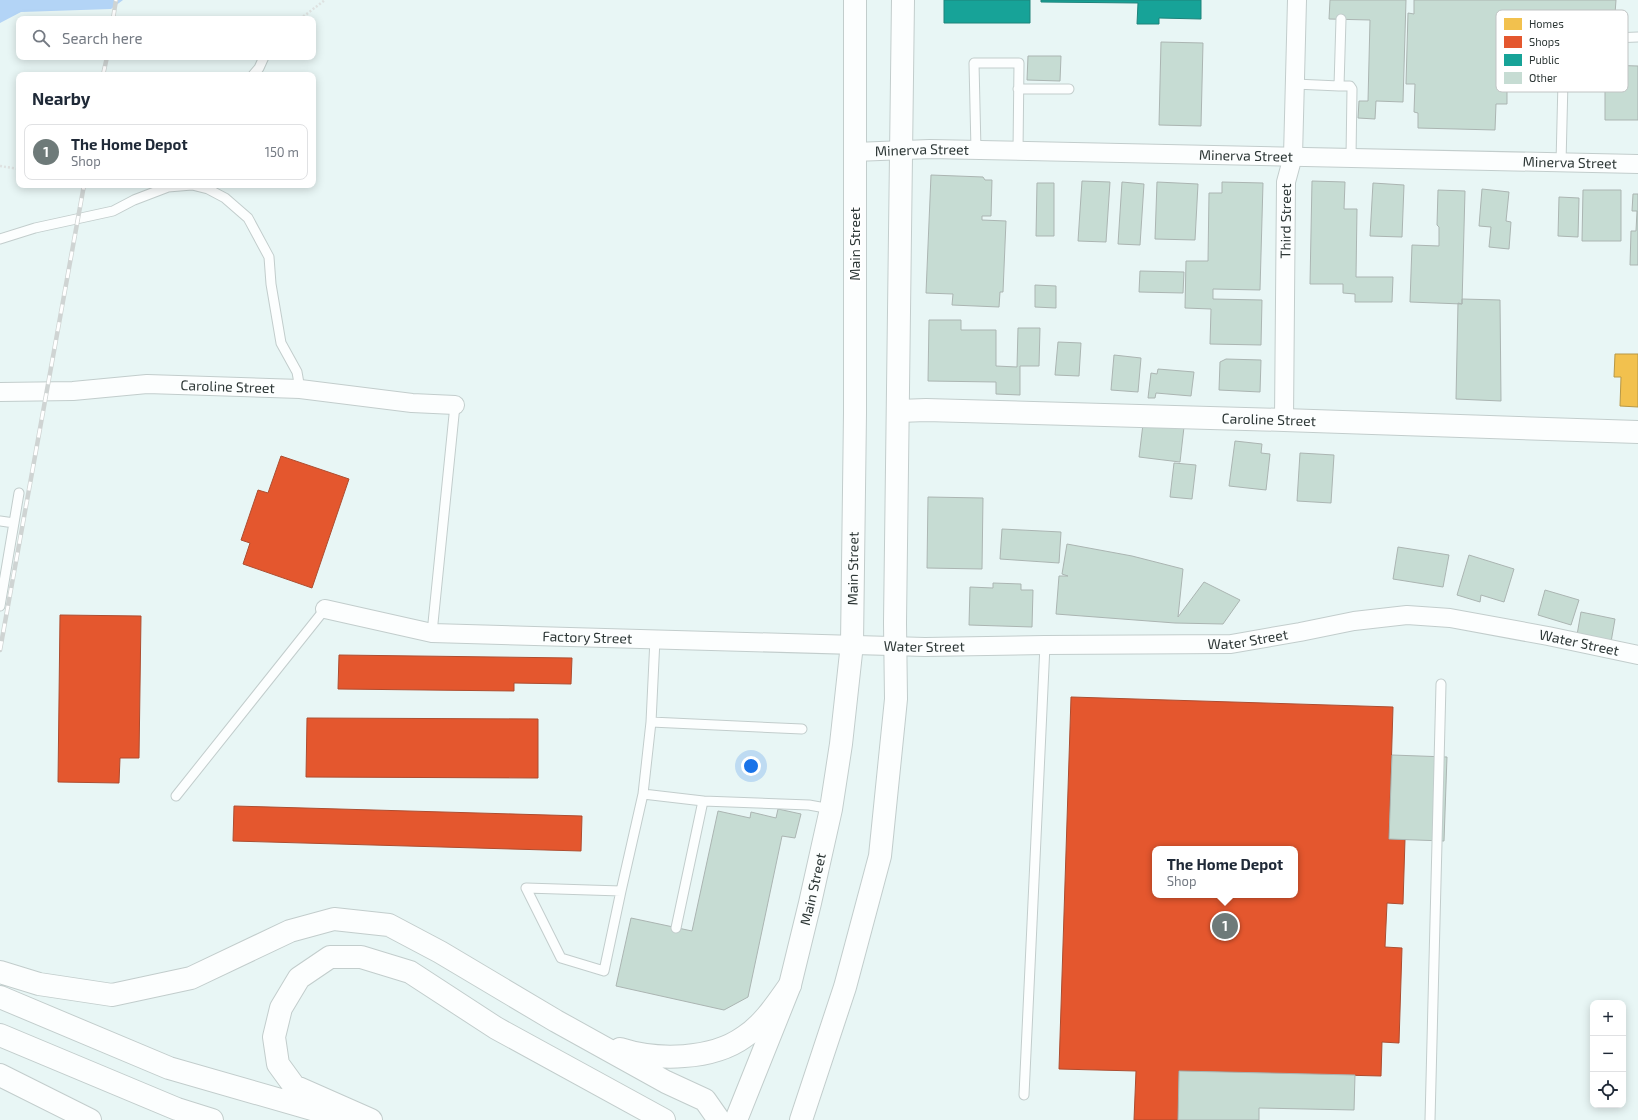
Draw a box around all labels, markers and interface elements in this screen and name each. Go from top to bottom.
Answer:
legend [1496,10,1628,92]
search box [16,16,316,60]
text: Homes [1529,17,1564,30]
icon: search [30,27,52,49]
text: Search here [62,29,143,47]
text: Shops [1529,35,1560,48]
text: Public [1529,53,1559,66]
text: Other [1529,71,1558,84]
text: Nearby [32,88,90,108]
text: The Home Depot [71,135,188,153]
street label: Minerva Street [875,140,969,159]
text: 1 [43,144,49,160]
text: 150 m [265,144,299,160]
street label: Minerva Street [1199,146,1293,165]
text: Shop [71,153,101,169]
street label: Minerva Street [1523,153,1617,172]
street label: Third Street [1276,183,1294,259]
street label: Main Street [846,207,863,281]
street label: Caroline Street [180,376,275,396]
street label: Caroline Street [1221,409,1316,429]
street label: Main Street [844,532,861,605]
street label: Water Street [1208,625,1289,652]
street label: Water Street [1538,626,1621,659]
street label: Factory Street [542,627,632,647]
street label: Water Street [883,637,965,655]
your location [741,756,761,776]
popup [1152,846,1298,898]
street label: Main Street [796,851,829,927]
text: The Home Depot [1167,855,1283,873]
text: Shop [1167,873,1197,889]
pin: 1 [1212,911,1238,941]
map controls [1590,1000,1626,1108]
button: + [1590,1000,1626,1036]
button: − [1590,1036,1626,1072]
button: locate [1590,1072,1626,1108]

